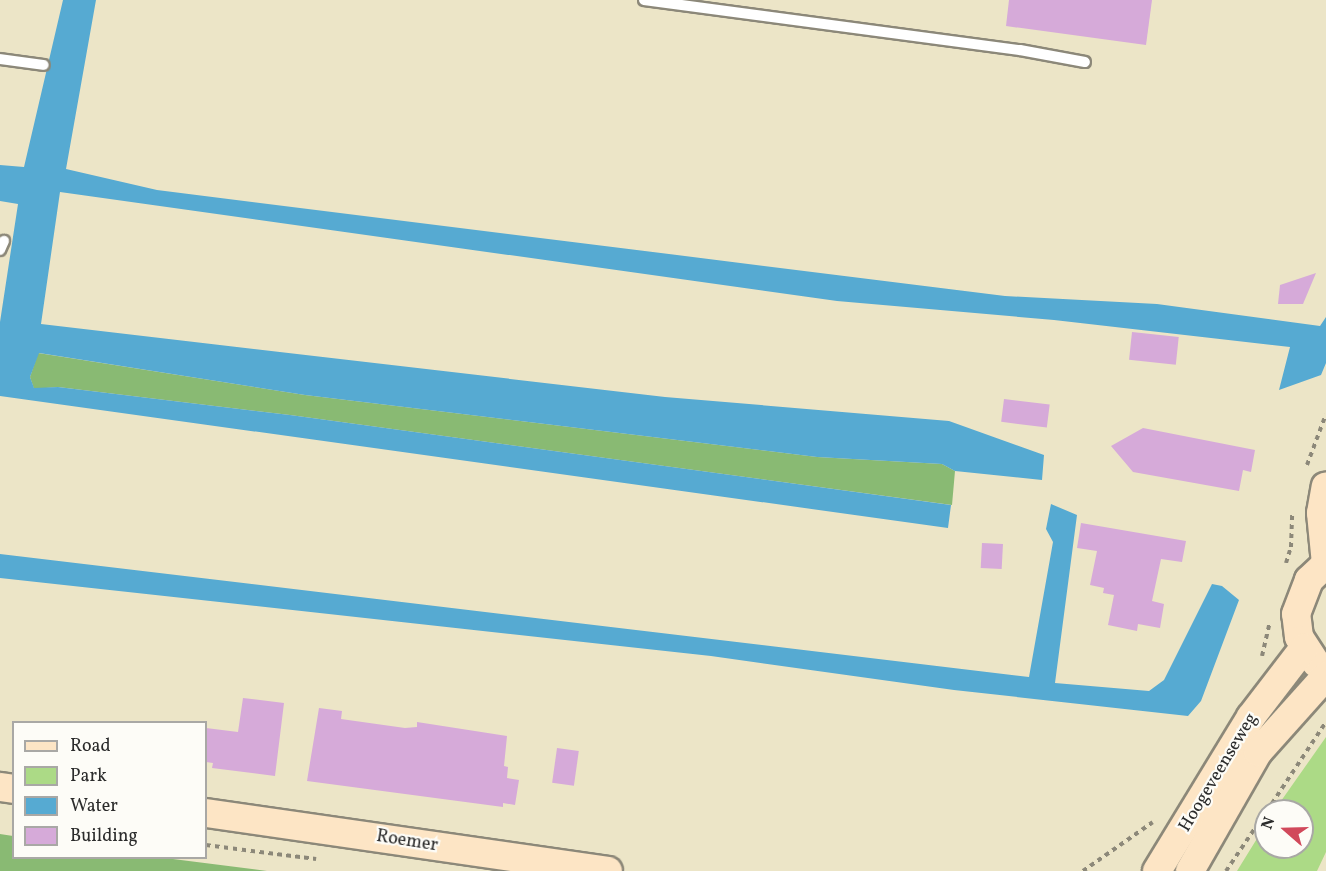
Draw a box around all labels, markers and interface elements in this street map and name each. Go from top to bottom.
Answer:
street label: Hoogeveenseweg [1175,710,1263,836]
legend [12,721,207,859]
text: Road [70,734,111,759]
text: Park [70,764,107,789]
text: Water [70,794,118,819]
north arrow [1254,799,1314,859]
text: N [1257,814,1281,833]
text: Building [70,824,138,849]
street label: Roemer [375,826,439,858]

